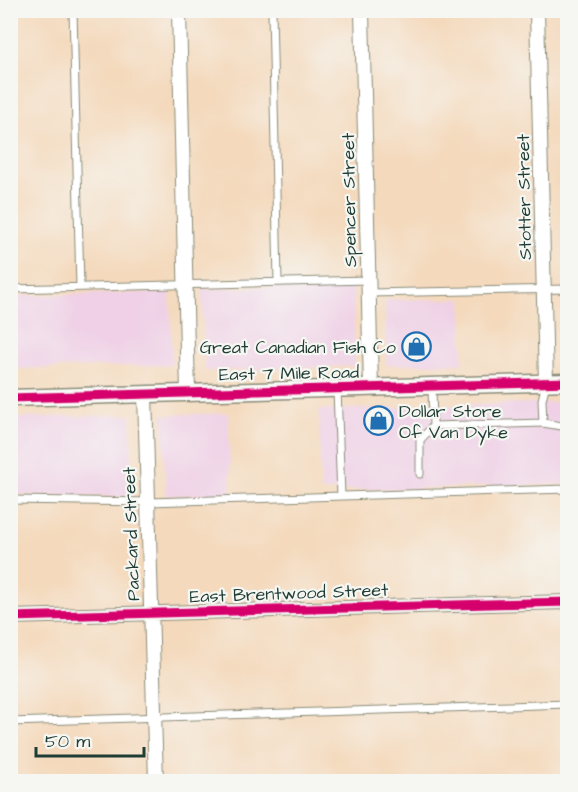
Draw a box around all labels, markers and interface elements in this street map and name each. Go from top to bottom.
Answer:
street label: Spencer Street [336,132,363,267]
street label: Stotter Street [511,133,538,260]
shop icon: Great Canadian Fish Co [401,331,433,363]
place label: Great Canadian Fish Co [200,335,396,360]
street label: East 7 Mile Road [219,360,359,387]
place label: Dollar Store Of Van Dyke [399,399,508,446]
shop icon: Dollar Store Of Van Dyke [362,405,394,437]
street label: Packard Street [117,466,146,601]
street label: East Brentwood Street [189,578,390,609]
scale bar [36,720,144,758]
text: 50 m [45,729,90,754]

